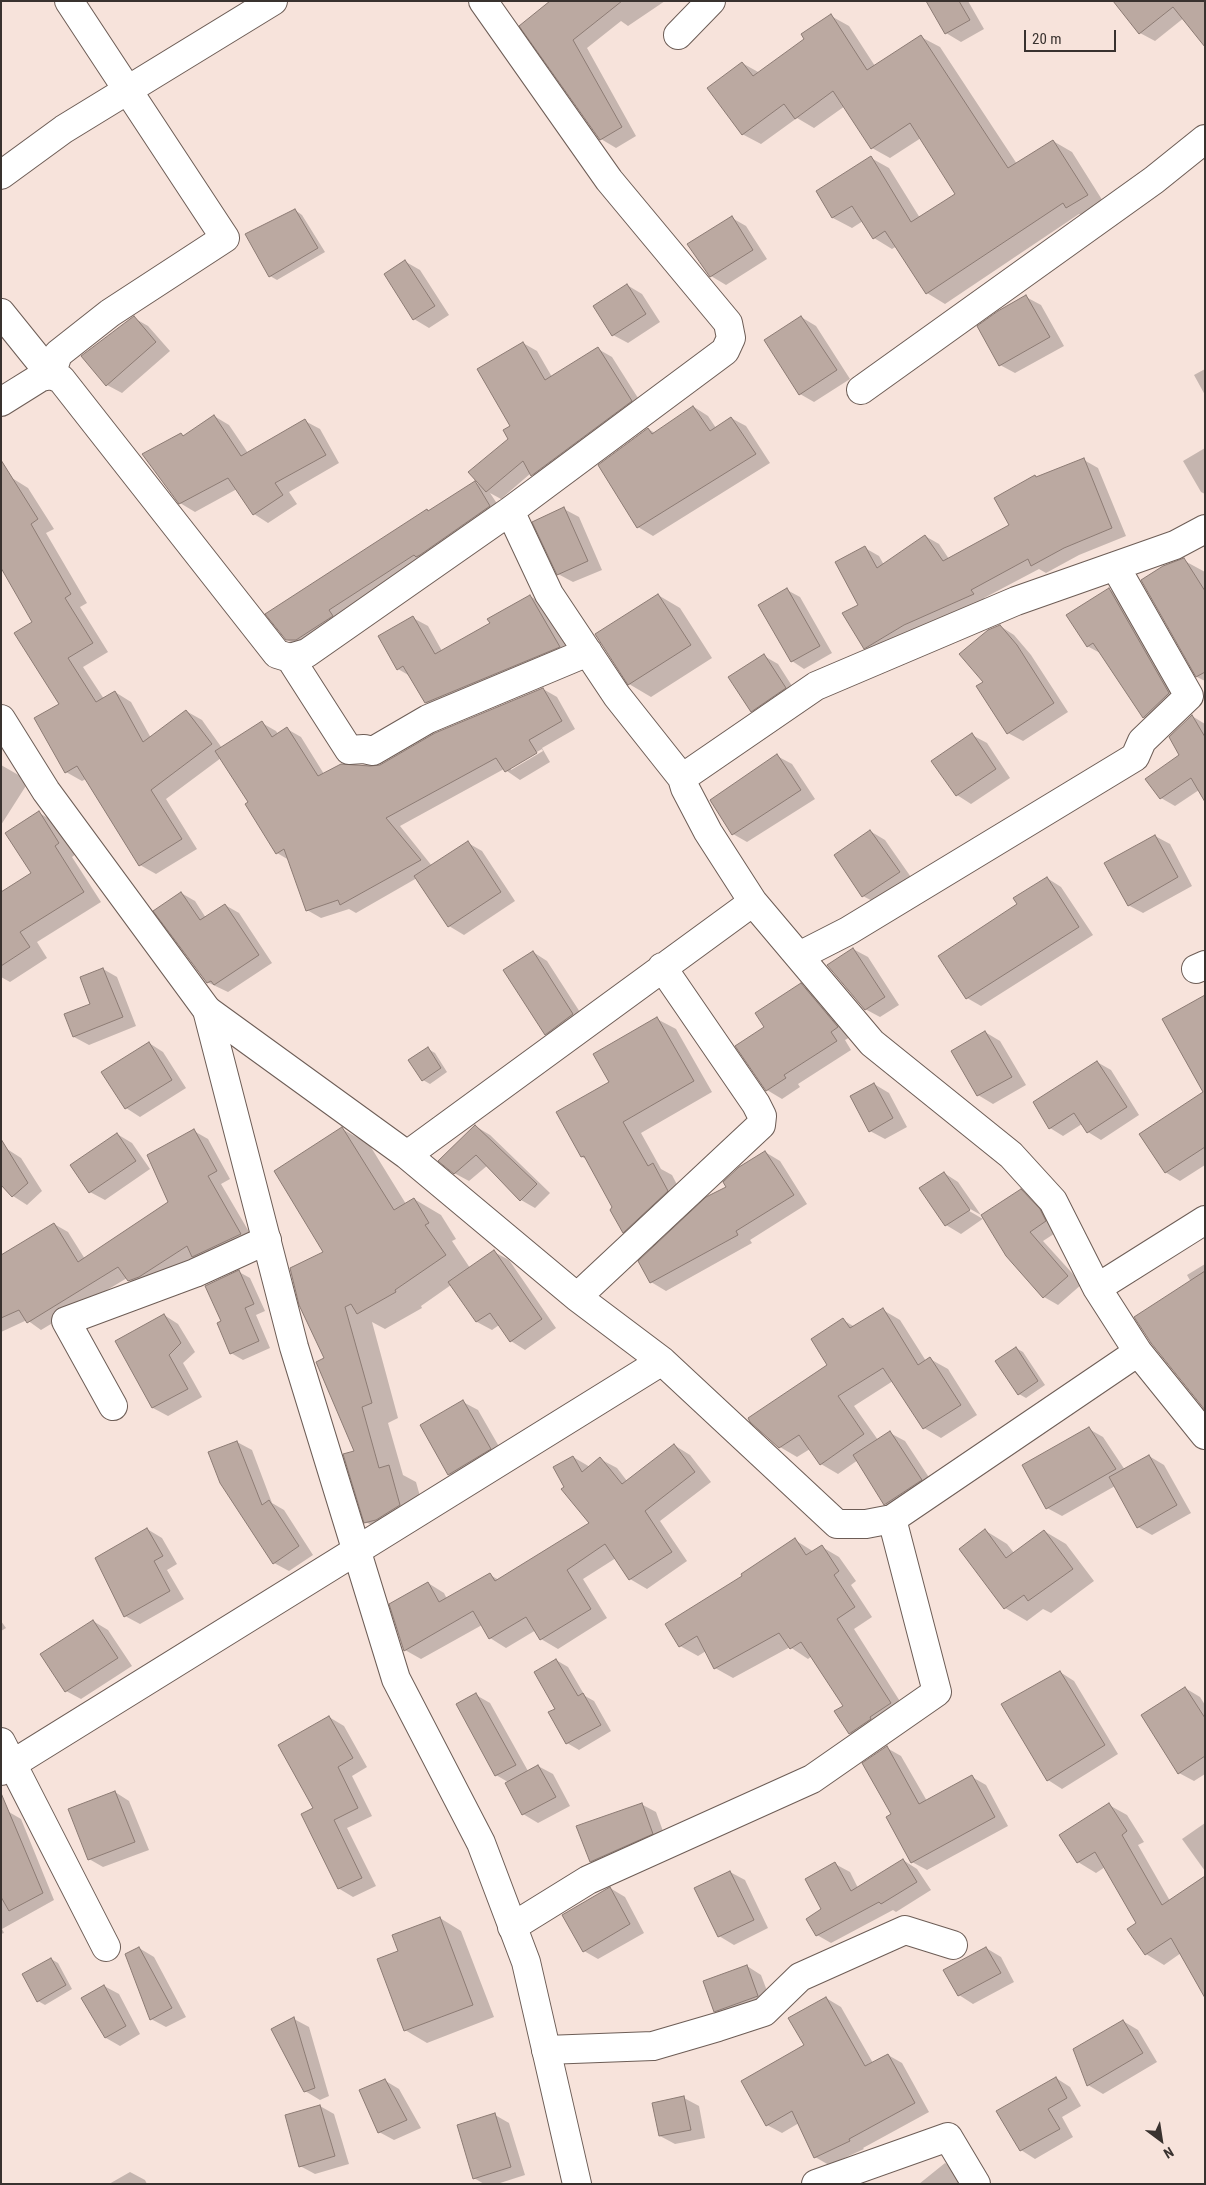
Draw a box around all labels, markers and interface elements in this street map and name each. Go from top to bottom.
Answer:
scale bar [1026,20,1118,52]
text: 20 m [1032,30,1062,48]
north arrow [1136,2115,1186,2165]
text: N [1161,2144,1177,2162]

